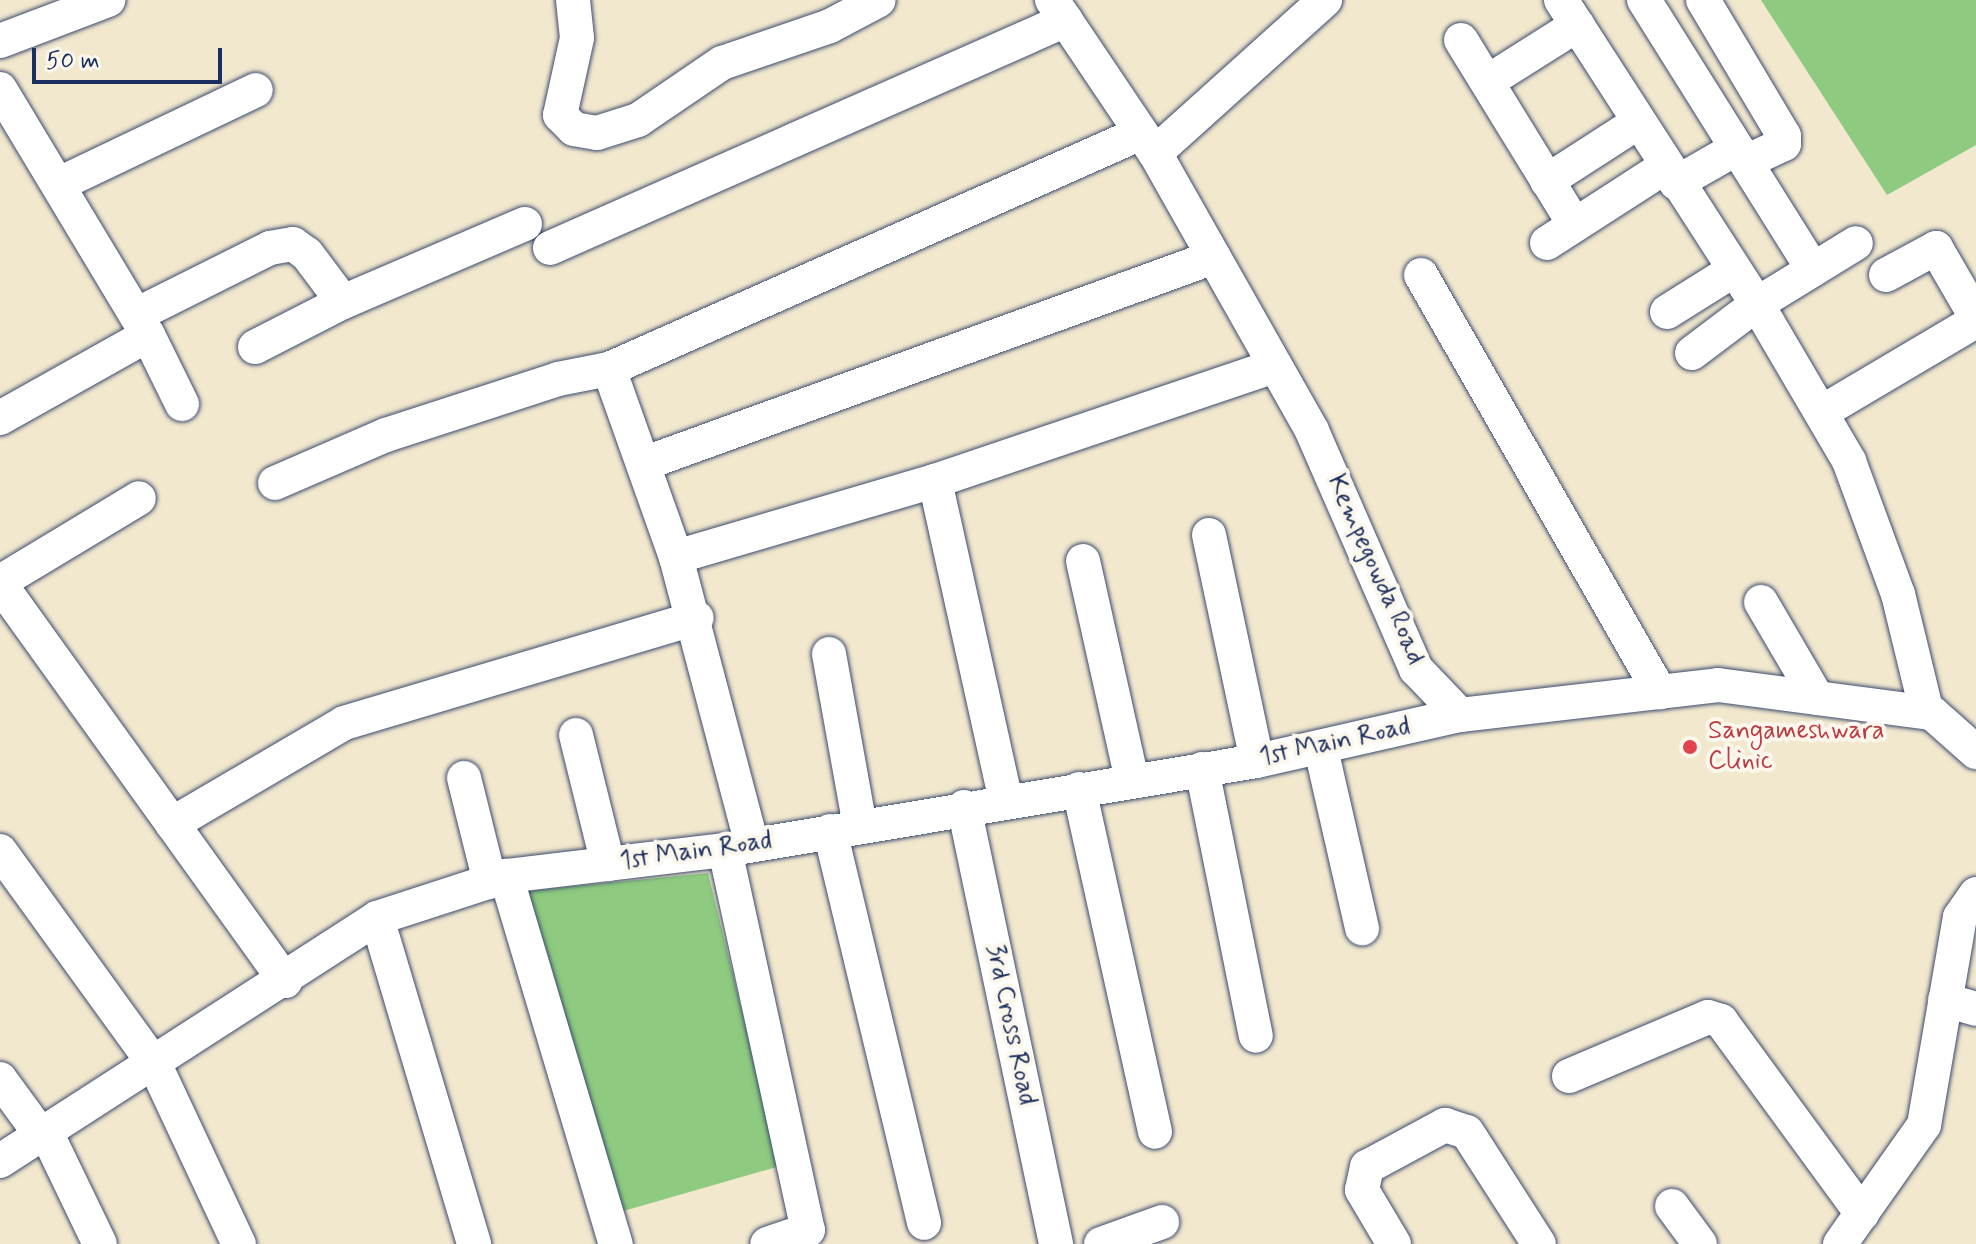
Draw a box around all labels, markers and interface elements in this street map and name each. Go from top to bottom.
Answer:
scale bar [36,32,226,82]
text: 50 m [46,46,100,77]
street label: Kempegowda Road [1320,471,1430,669]
street label: 1st Main Road [1257,712,1413,774]
place label: Sangameshwara Clinic [1708,716,1884,778]
marker: Sangameshwara Clinic [1679,736,1701,758]
street label: 1st Main Road [618,826,774,878]
street label: 3rd Cross Road [978,942,1042,1108]

